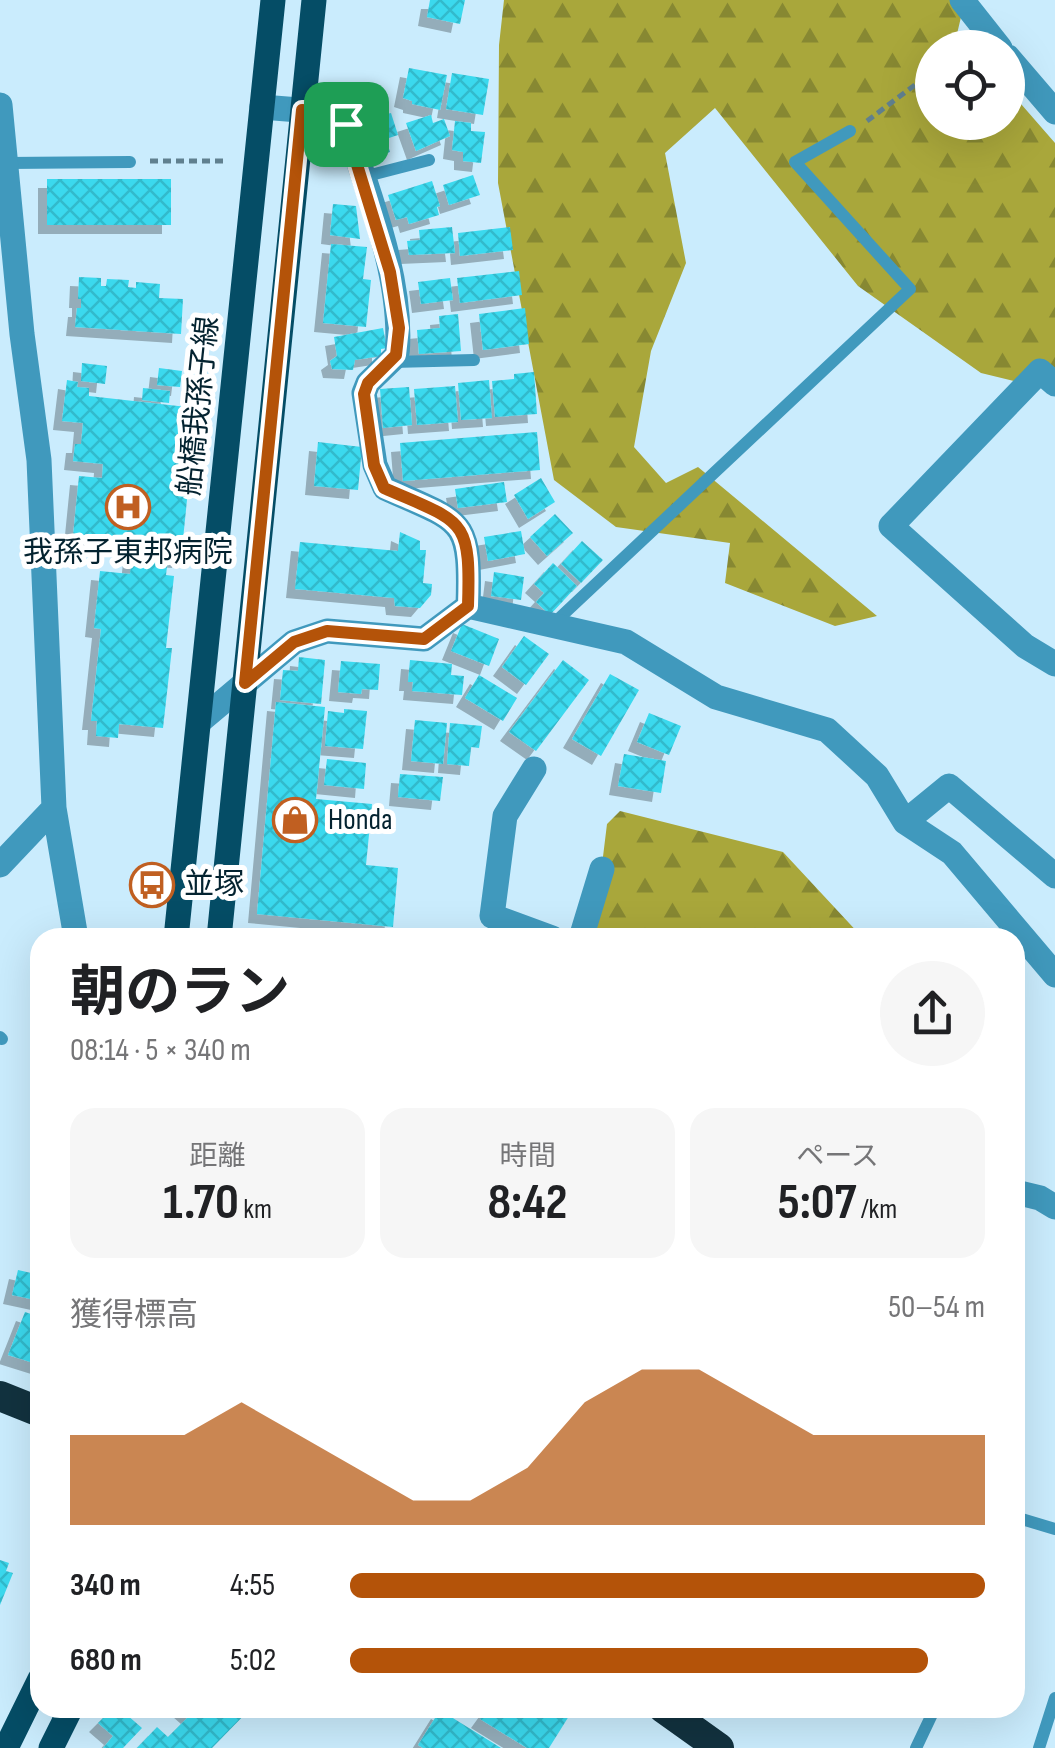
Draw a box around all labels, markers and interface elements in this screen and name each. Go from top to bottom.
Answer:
map controls [915,30,1025,140]
button: locate [915,30,1025,140]
pin [304,82,389,167]
icon: arrive [319,97,374,152]
street label: 船橋我孫子線 [172,315,226,497]
hospital icon: 我孫子東邦病院 [105,484,151,530]
place label: 我孫子東邦病院 [23,535,233,571]
shop icon: Honda [272,797,318,843]
place label: Honda [328,802,393,838]
bus stop icon: 並塚 [129,862,175,908]
place label: 並塚 [184,867,244,903]
text: 朝のラン [70,960,290,1027]
button: share [880,961,985,1066]
text: 08:14 · 5 × 340 m [70,1031,251,1070]
text: 距離 [189,1140,246,1173]
text: 時間 [499,1140,556,1173]
text: ペース [796,1140,879,1173]
text: 1.70 [163,1173,239,1233]
text: 8:42 [487,1173,568,1233]
text: 5:07 [778,1173,856,1233]
text: km [239,1193,272,1226]
text: /km [856,1193,897,1226]
text: 50–54 m [888,1288,985,1327]
text: 獲得標高 [70,1296,198,1335]
text: 340 m [70,1566,141,1605]
text: 4:55 [230,1566,275,1605]
text: 680 m [70,1641,142,1680]
text: 5:02 [230,1641,276,1680]

